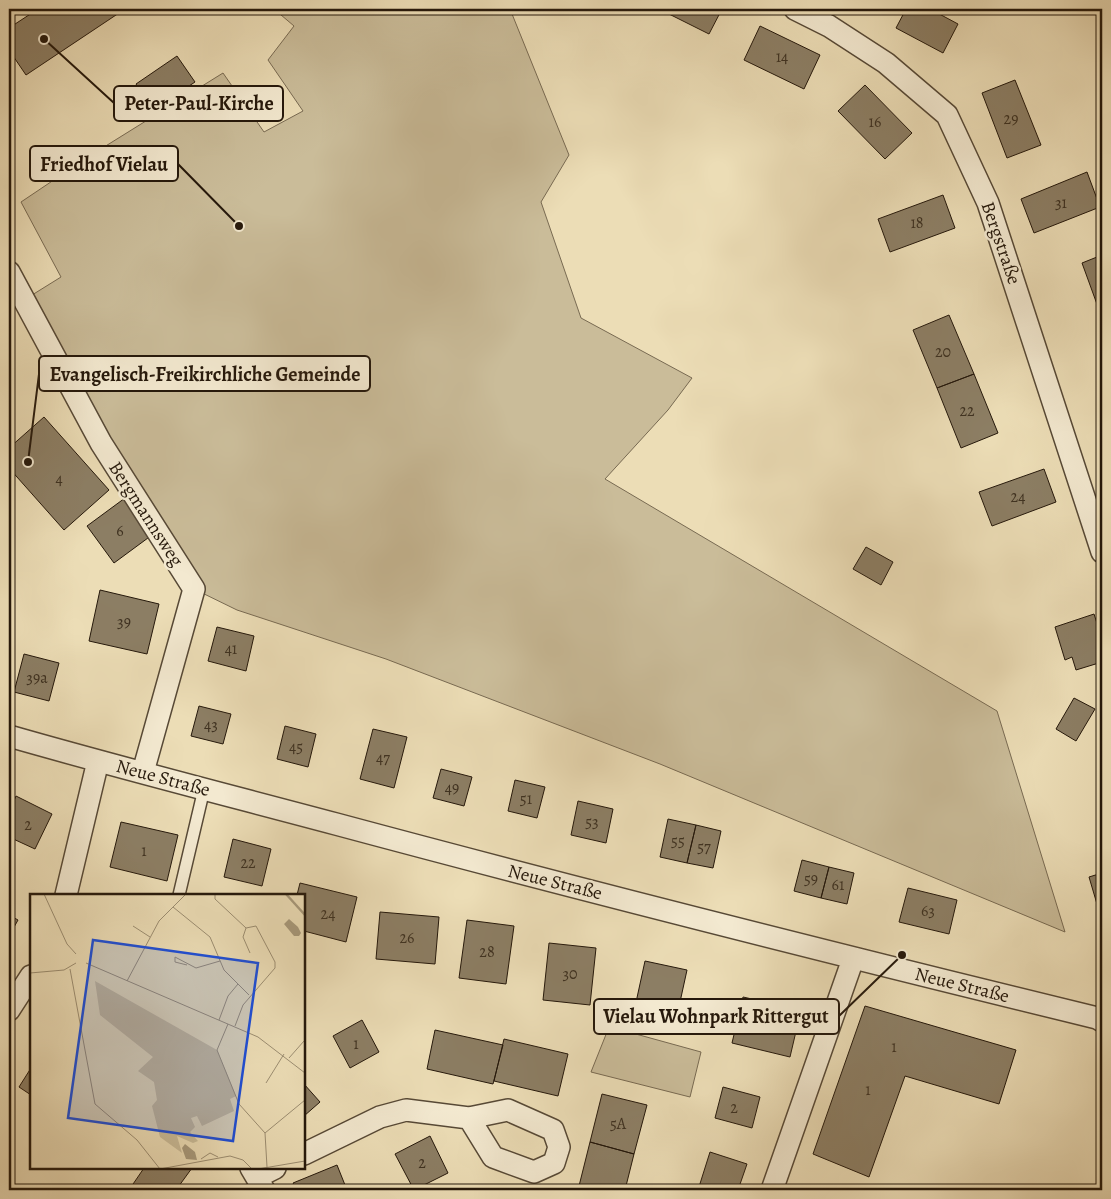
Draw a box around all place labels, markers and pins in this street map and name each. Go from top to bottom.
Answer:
callout: Peter-Paul-Kirche [114,86,283,121]
callout: Friedhof Vielau [30,146,178,181]
callout: Evangelisch-Freikirchliche Gemeinde [39,356,370,391]
callout: Vielau Wohnpark Rittergut [594,999,839,1034]

